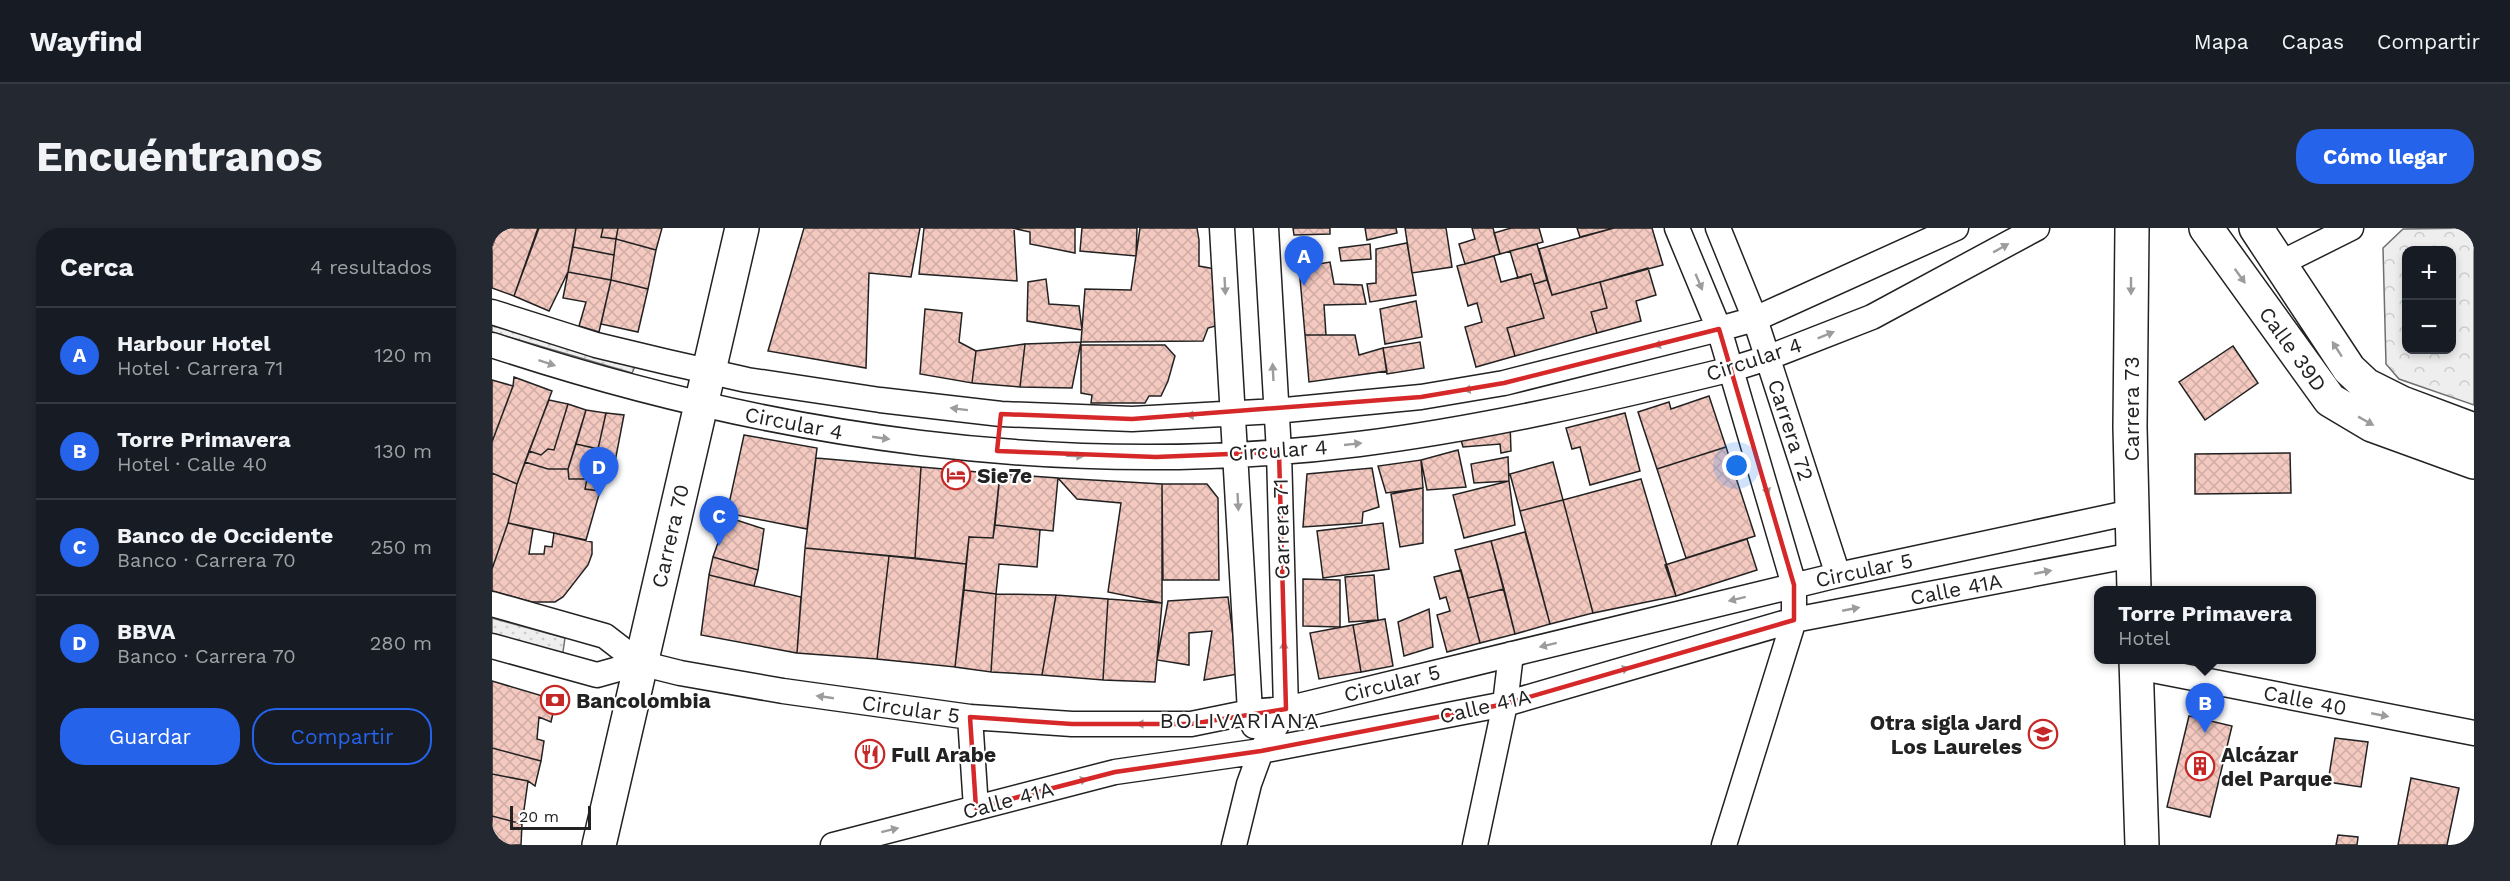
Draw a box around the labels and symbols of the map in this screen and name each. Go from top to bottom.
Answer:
pin: A [1284,236,1324,286]
one-way arrow [1992,243,2009,253]
one-way arrow [2234,268,2246,283]
one-way arrow [1695,273,1704,291]
one-way arrow [1221,277,1230,296]
one-way arrow [2126,277,2136,296]
street label: Calle 39D [2254,302,2332,396]
one-way arrow [1818,330,1836,340]
street label: Circular 4 [1703,332,1805,386]
one-way arrow [1653,339,1671,349]
one-way arrow [2331,341,2342,358]
street label: Carrera 73 [2119,356,2144,462]
one-way arrow [539,359,557,368]
one-way arrow [1269,362,1278,381]
street label: Carrera 72 [1763,376,1819,484]
one-way arrow [1463,384,1482,393]
street label: Circular 4 [743,401,845,445]
one-way arrow [949,404,968,414]
one-way arrow [1185,410,1204,419]
one-way arrow [2358,416,2375,426]
one-way arrow [871,434,890,443]
street label: Circular 4 [1228,434,1328,466]
one-way arrow [1344,440,1363,449]
pin: D [580,448,618,497]
one-way arrow [1065,451,1084,460]
your location [1722,451,1751,480]
hotel icon: Sie7e [940,459,972,491]
place label: Sie7e [977,463,1032,488]
street label: Carrera 71 [1268,478,1294,580]
one-way arrow [1762,478,1771,496]
street label: Carrera 70 [646,482,694,590]
one-way arrow [1234,493,1243,512]
pin: C [700,496,738,546]
street label: Circular 5 [1813,548,1915,592]
one-way arrow [2034,567,2053,576]
street label: Calle 41A [1908,568,2004,610]
one-way arrow [1728,595,1747,605]
one-way arrow [1842,604,1861,613]
one-way arrow [1279,641,1288,660]
one-way arrow [1539,641,1557,651]
street label: Circular 5 [1341,659,1443,707]
one-way arrow [1612,665,1630,674]
street label: Calle 40 [2261,680,2349,720]
street label: Calle 41A [1437,683,1533,729]
bank icon: Bancolombia [539,684,571,716]
pin: B [2186,684,2224,733]
place label: Bancolombia [576,688,712,713]
street label: Circular 5 [860,690,962,728]
one-way arrow [816,692,835,702]
district label: BOLIVARIANA [1160,708,1320,733]
place label: Otra sigla Jard Los Laureles [1870,710,2022,759]
one-way arrow [2370,711,2389,720]
school or university icon: Otra sigla Jard Los Laureles [2027,718,2059,750]
one-way arrow [1135,719,1154,729]
restaurant icon: Full Arabe [854,738,886,770]
place label: Full Arabe [891,742,996,767]
place label: Alcázar del Parque [2221,742,2332,791]
building icon: Alcázar del Parque [2184,750,2216,782]
street label: Calle 41A [960,776,1056,824]
one-way arrow [1069,776,1088,786]
scale bar [510,803,591,830]
one-way arrow [881,825,899,835]

